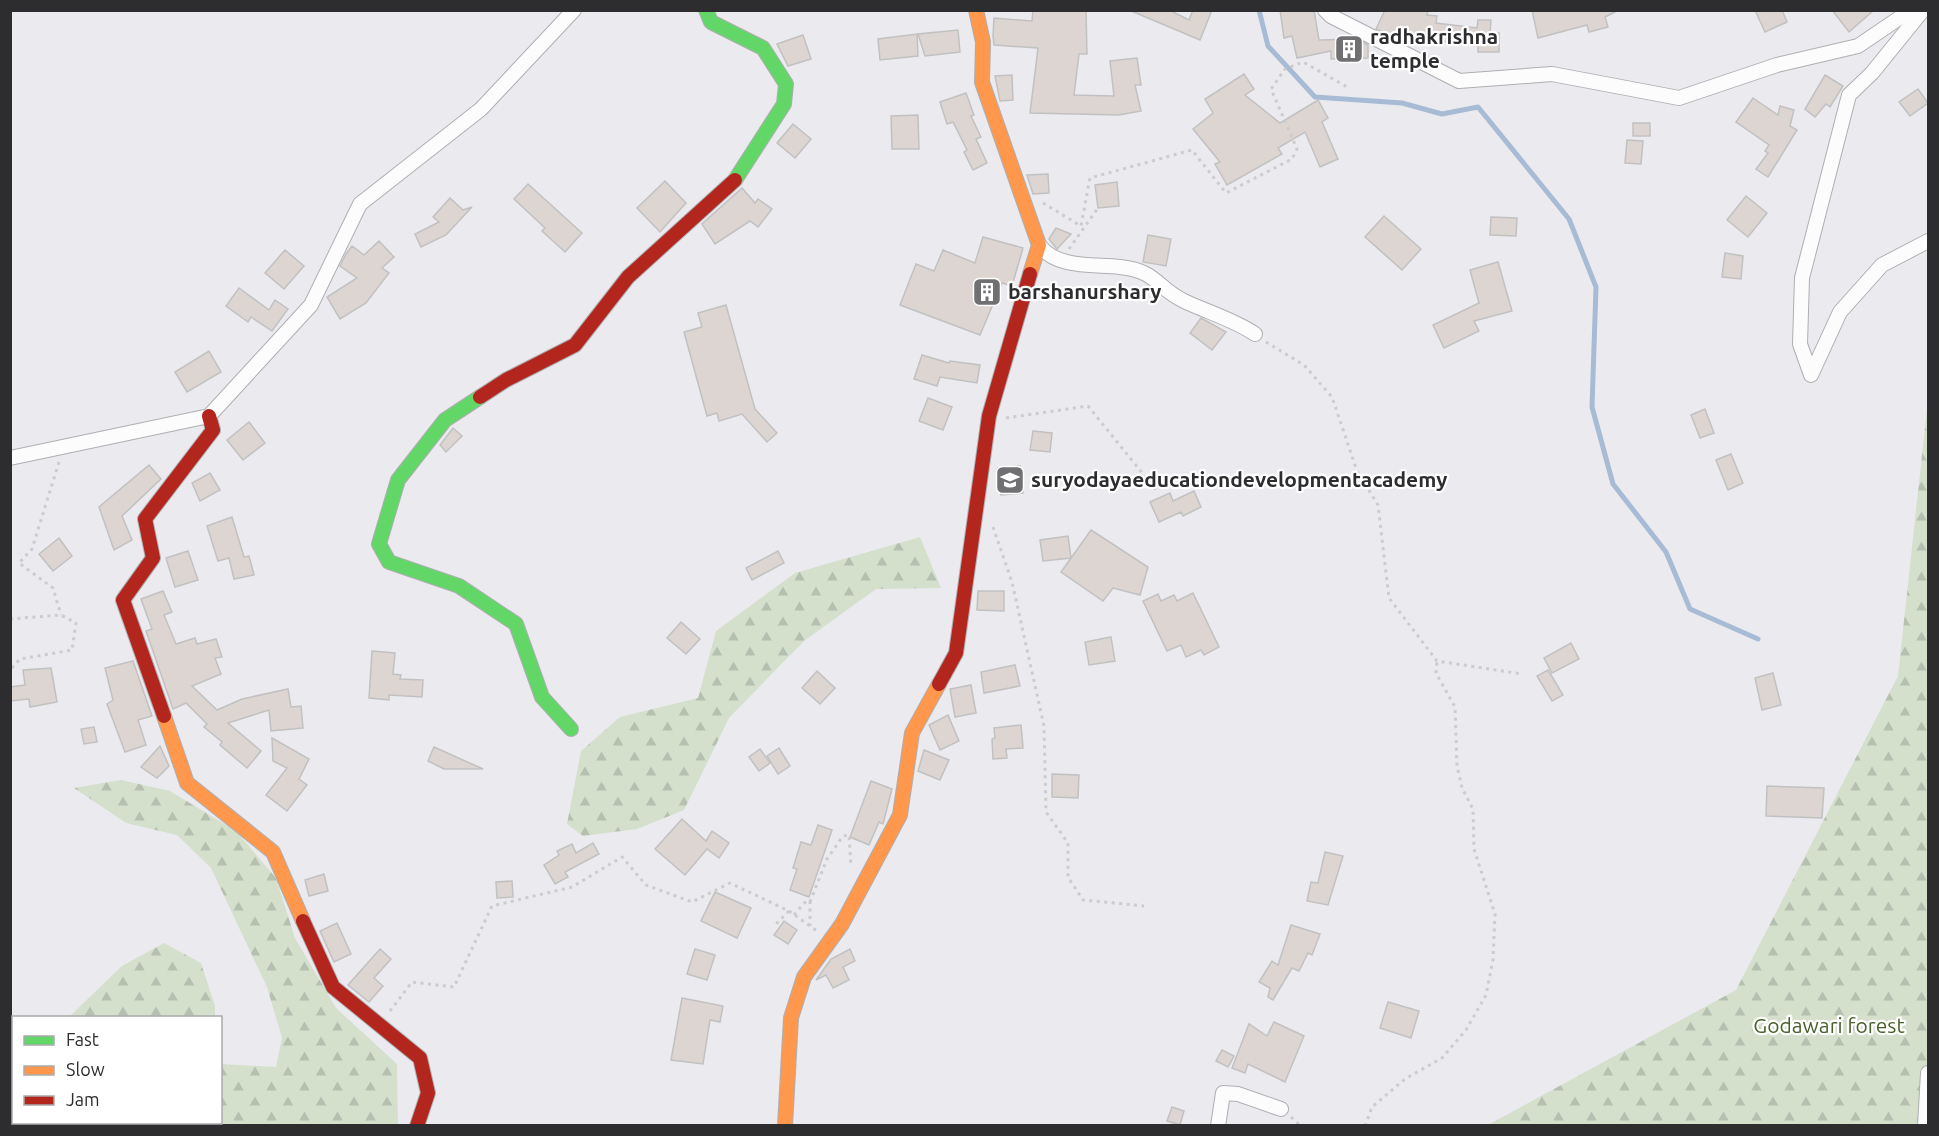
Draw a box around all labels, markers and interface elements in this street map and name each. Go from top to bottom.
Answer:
place label: radhakrishna temple [1370,24,1498,72]
building icon: radhakrishna temple [1333,33,1365,65]
building icon: barshanurshary [971,276,1003,308]
place label: barshanurshary [1008,279,1161,303]
school or university icon: suryodayaeducationdevelopmentacademy [994,464,1026,496]
place label: suryodayaeducationdevelopmentacademy [1031,467,1447,491]
park label: Godawari forest [1753,1013,1905,1037]
legend [12,1016,222,1124]
text: Fast [66,1029,99,1049]
text: Slow [66,1059,105,1079]
text: Jam [66,1089,100,1109]

